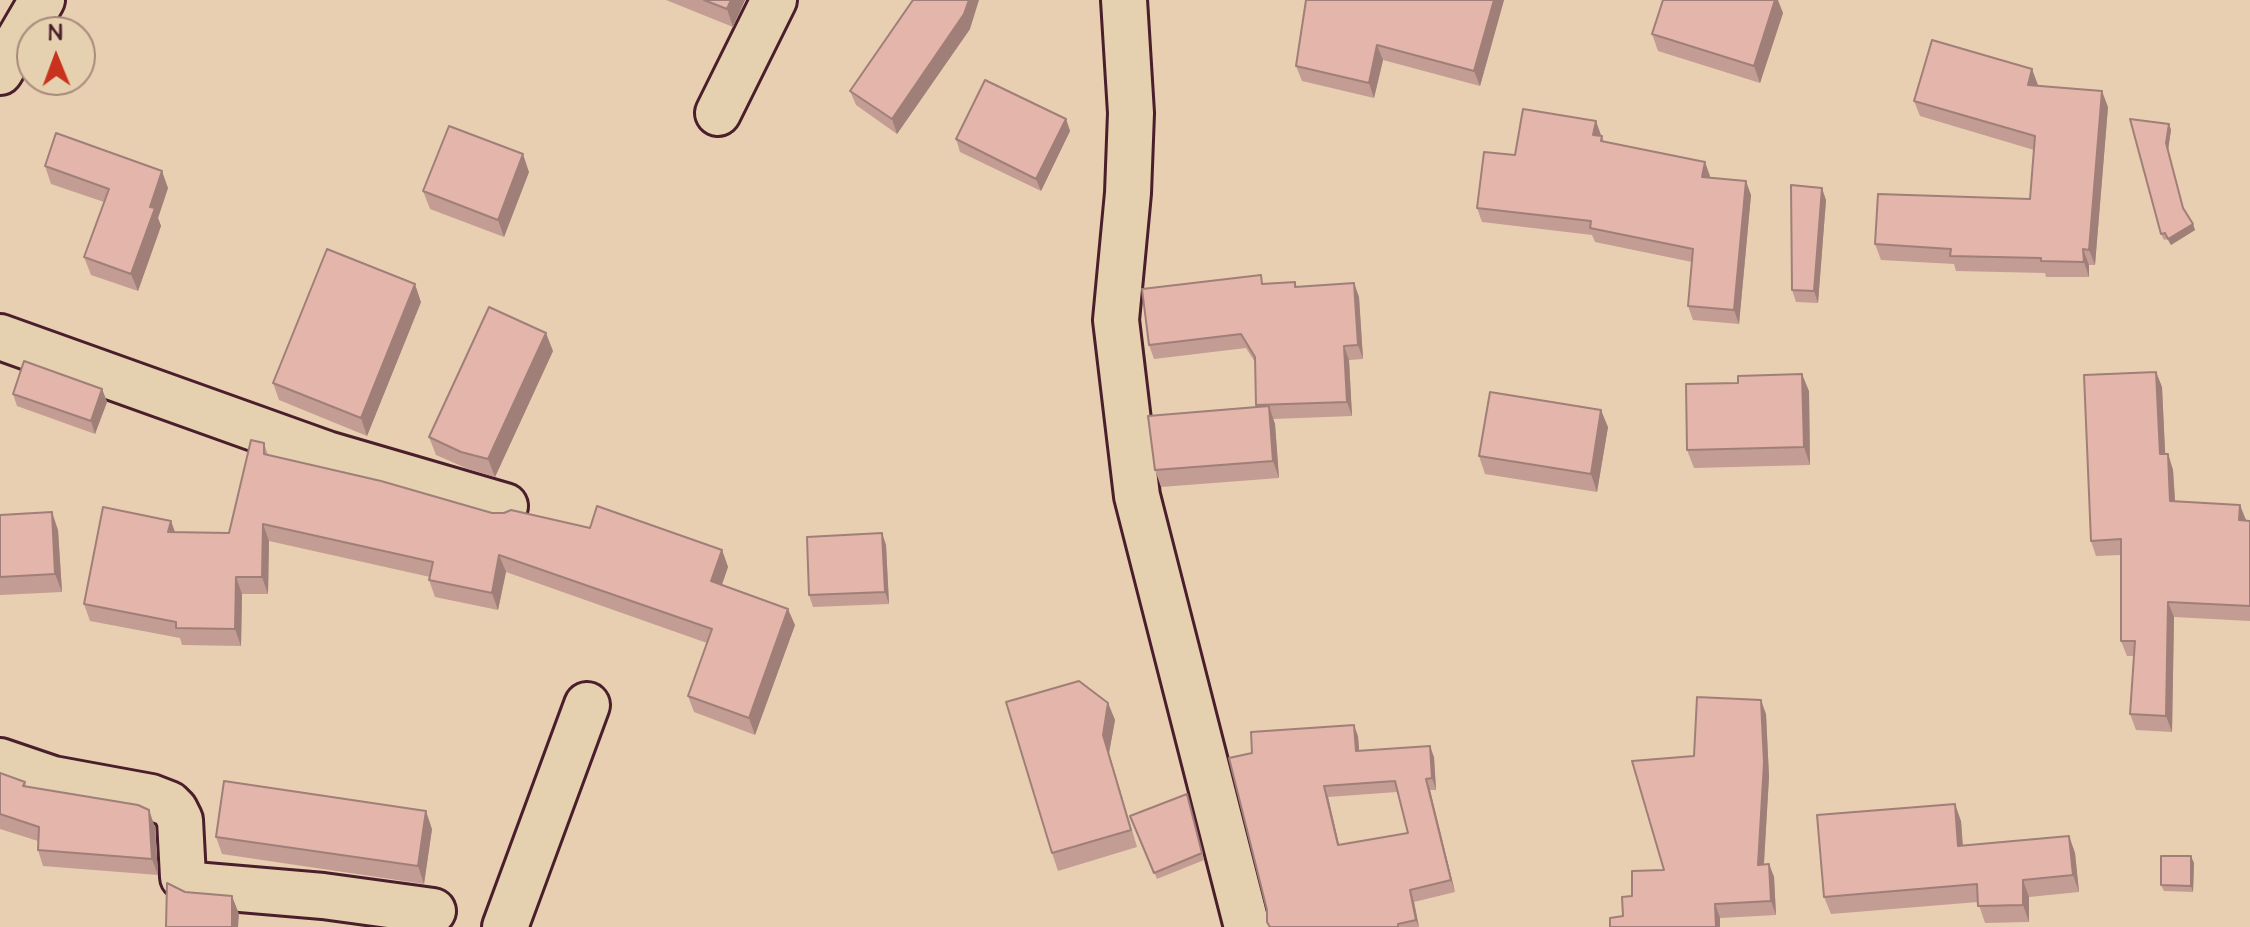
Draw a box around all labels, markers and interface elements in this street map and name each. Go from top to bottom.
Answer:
north arrow [16,16,96,96]
text: N [48,18,63,49]

